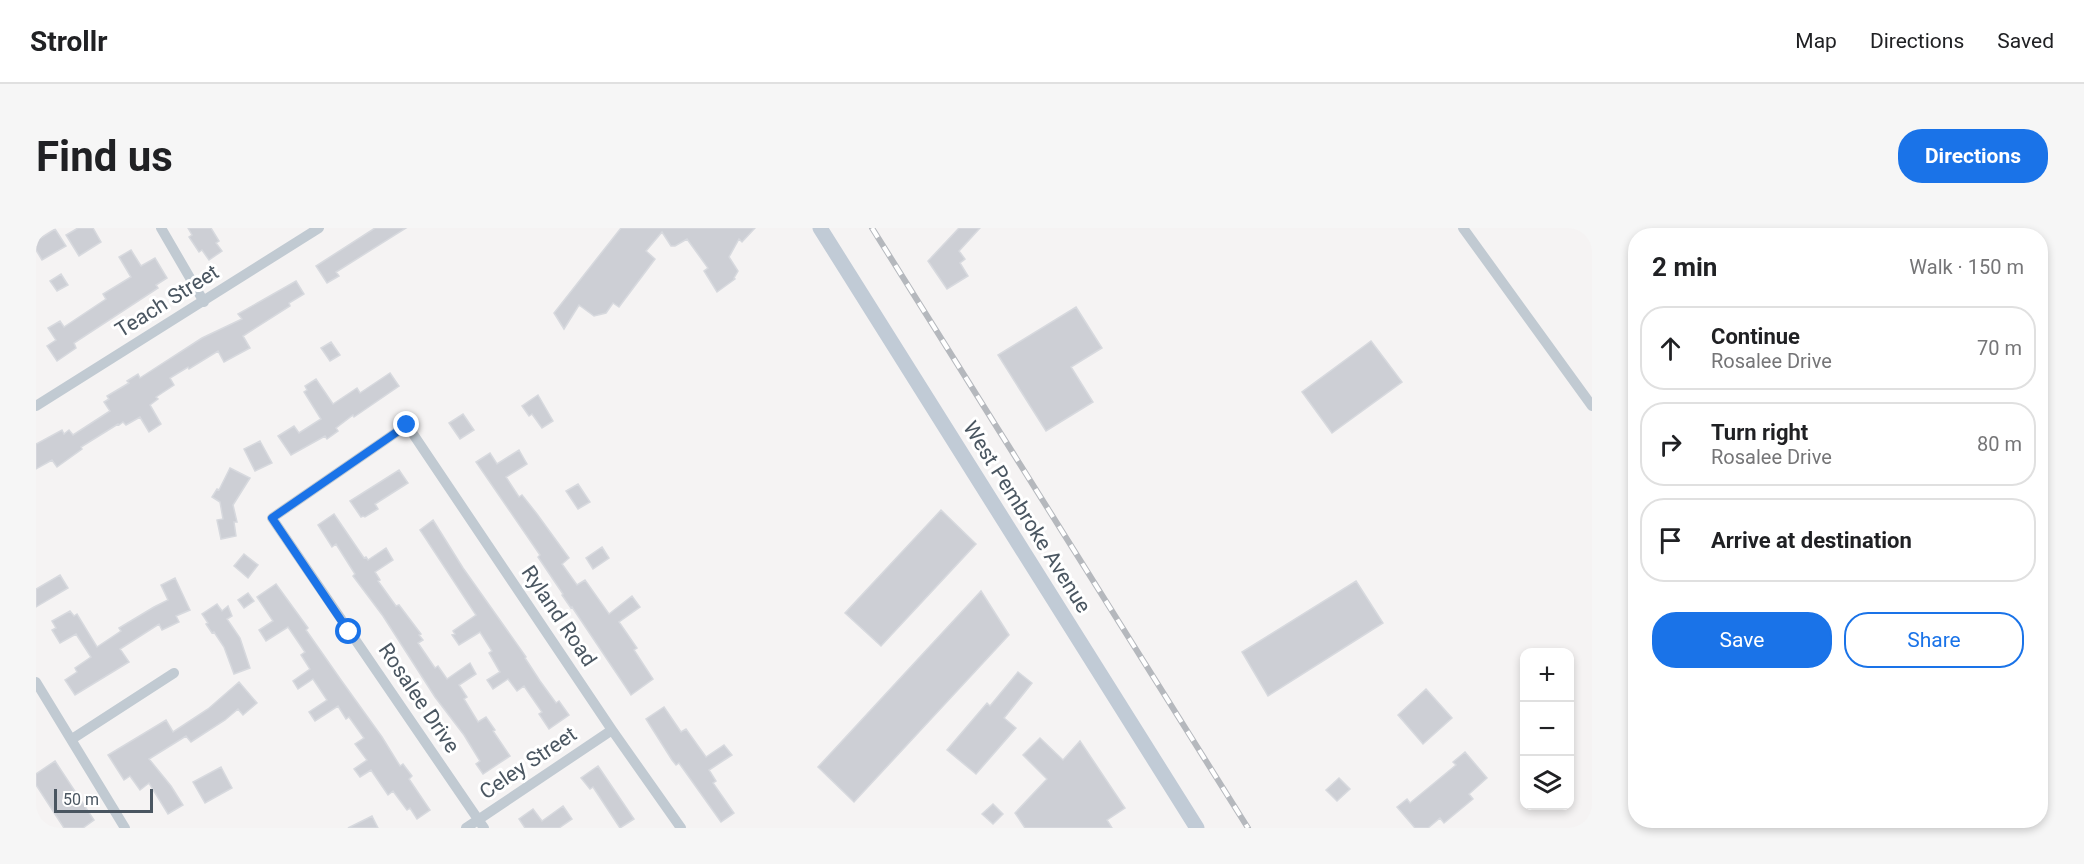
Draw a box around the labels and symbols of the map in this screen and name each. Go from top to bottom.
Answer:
street label: Teach Street [111,260,223,342]
route end [393,411,419,437]
street label: West Pembroke Avenue [958,417,1096,617]
street label: Ryland Road [517,561,601,671]
route start [335,618,361,644]
street label: Rosalee Drive [374,639,464,757]
street label: Celey Street [475,722,581,804]
scale bar [54,786,153,814]

